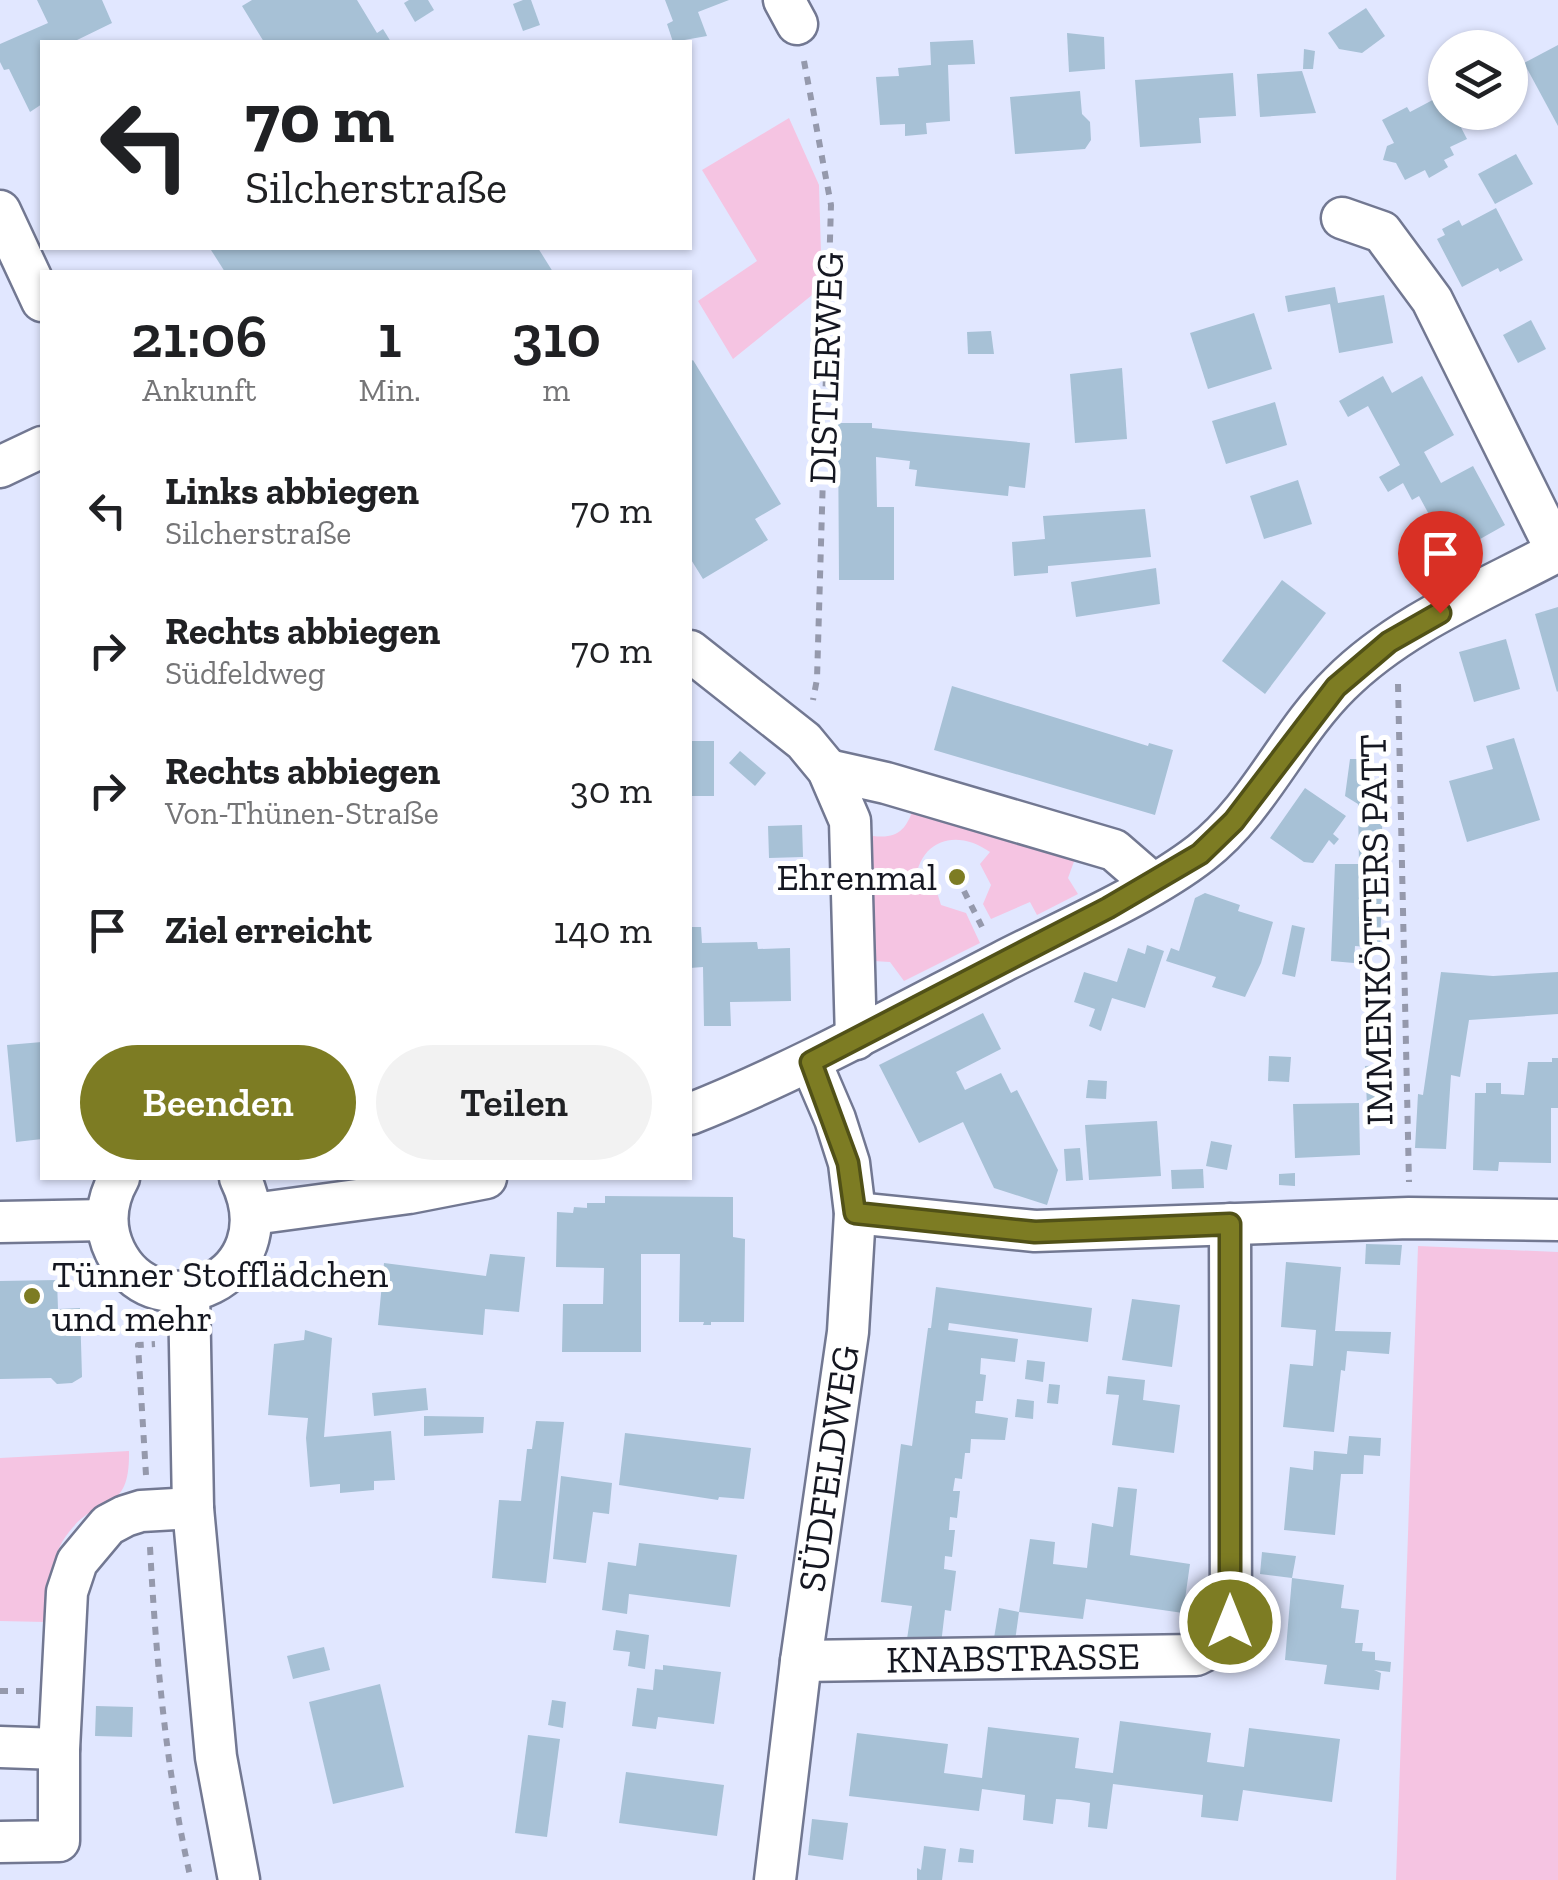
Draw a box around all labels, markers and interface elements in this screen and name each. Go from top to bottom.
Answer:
map controls [1428,30,1528,130]
button: layers [1428,30,1528,130]
text: 70 m [245,76,394,160]
icon: left [80,80,210,210]
text: Silcherstraße [245,161,507,215]
street label: DISTLERWEG [799,251,853,485]
text: 21:06 [131,300,267,372]
text: 1 [378,300,401,372]
text: 310 [512,300,601,372]
text: Ankunft [142,371,256,409]
text: Min. [358,371,421,409]
text: m [543,371,570,409]
text: Links abbiegen [165,468,419,514]
icon: left [80,483,135,538]
text: 70 m [571,487,652,533]
pin [1398,511,1483,614]
text: Silcherstraße [165,514,351,552]
icon: arrive [1413,526,1468,581]
text: Rechts abbiegen [165,608,440,654]
icon: right [80,623,135,678]
text: 70 m [571,627,652,673]
text: Südfeldweg [165,654,325,692]
street label: IMMENKÖTTERS PATT [1350,734,1402,1126]
text: Rechts abbiegen [165,748,440,794]
icon: right [80,763,135,818]
text: 30 m [570,767,652,813]
text: Von-Thünen-Straße [165,794,439,832]
place label: Ehrenmal [777,854,937,900]
marker: Ehrenmal [946,866,968,888]
icon: arrive [80,903,135,958]
text: Ziel erreicht [165,907,372,953]
text: 140 m [554,907,652,953]
button: Beenden [80,1045,356,1160]
button: Teilen [376,1045,652,1160]
place label: Tünner Stofflädchen und mehr [52,1251,388,1341]
marker: Tünner Stofflädchen und mehr [21,1285,43,1307]
street label: SÜDFELDWEG [788,1342,869,1595]
position arrow [1178,1570,1282,1674]
street label: KNABSTRASSE [886,1633,1140,1683]

